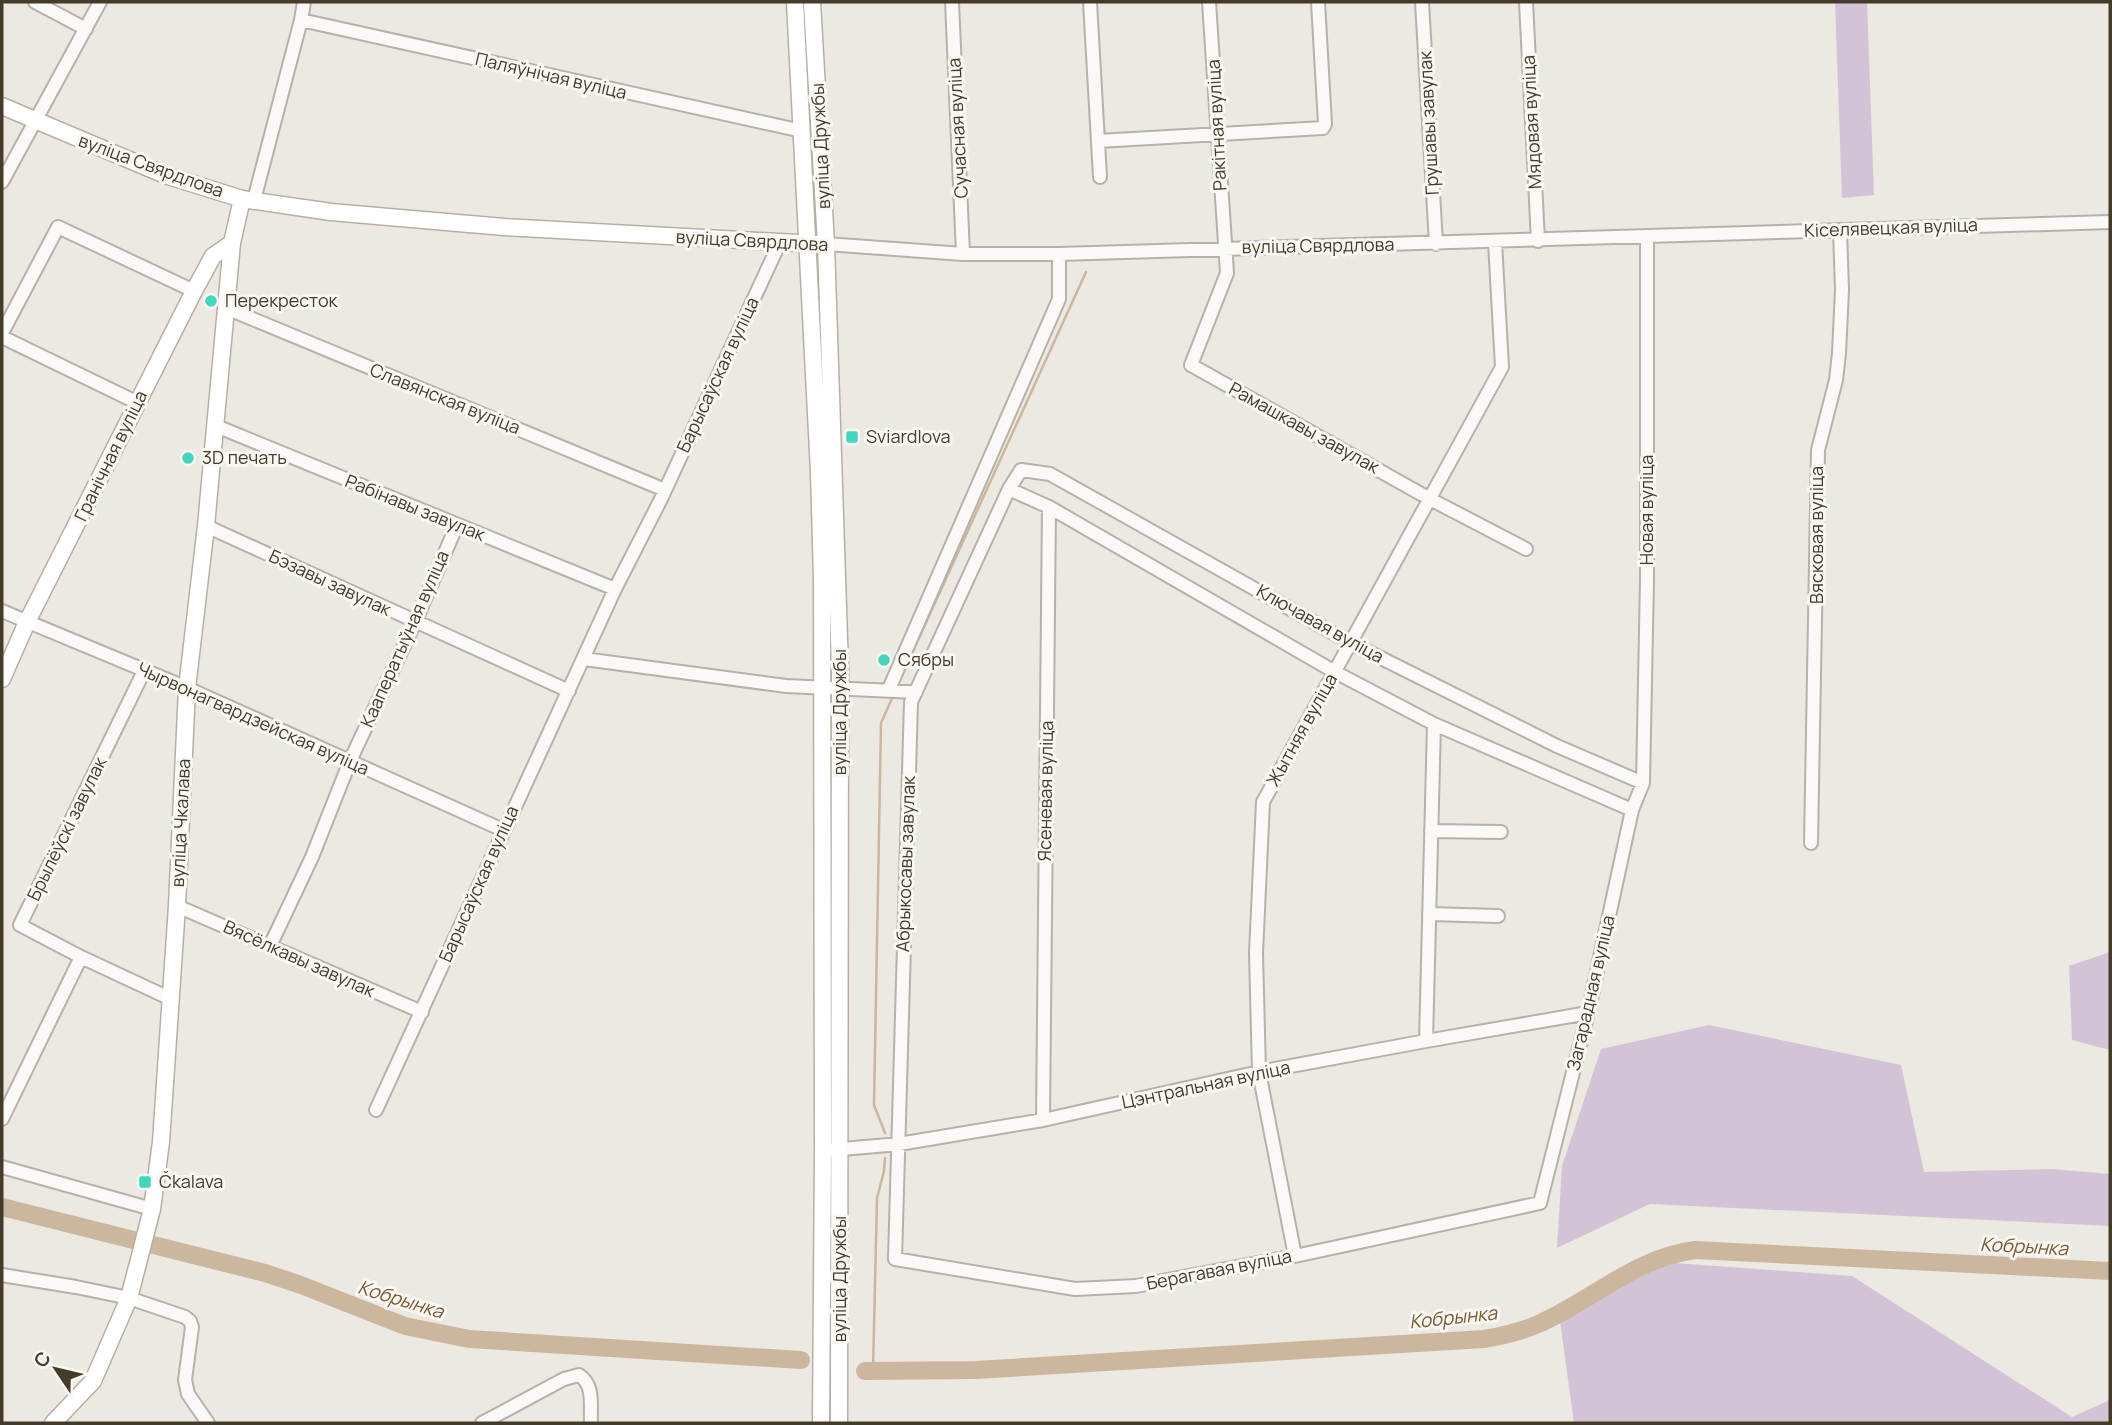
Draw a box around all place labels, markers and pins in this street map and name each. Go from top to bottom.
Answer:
place label: Перекресток [225,288,339,312]
marker: Перекресток [203,293,219,309]
place label: Sviardlova [866,424,951,448]
marker: Sviardlova [844,429,860,445]
place label: 3D печать [202,445,287,469]
marker: 3D печать [180,450,196,466]
place label: Сябры [898,647,954,671]
marker: Сябры [876,652,892,668]
place label: Čkalava [159,1169,223,1193]
marker: Čkalava [137,1174,153,1190]

